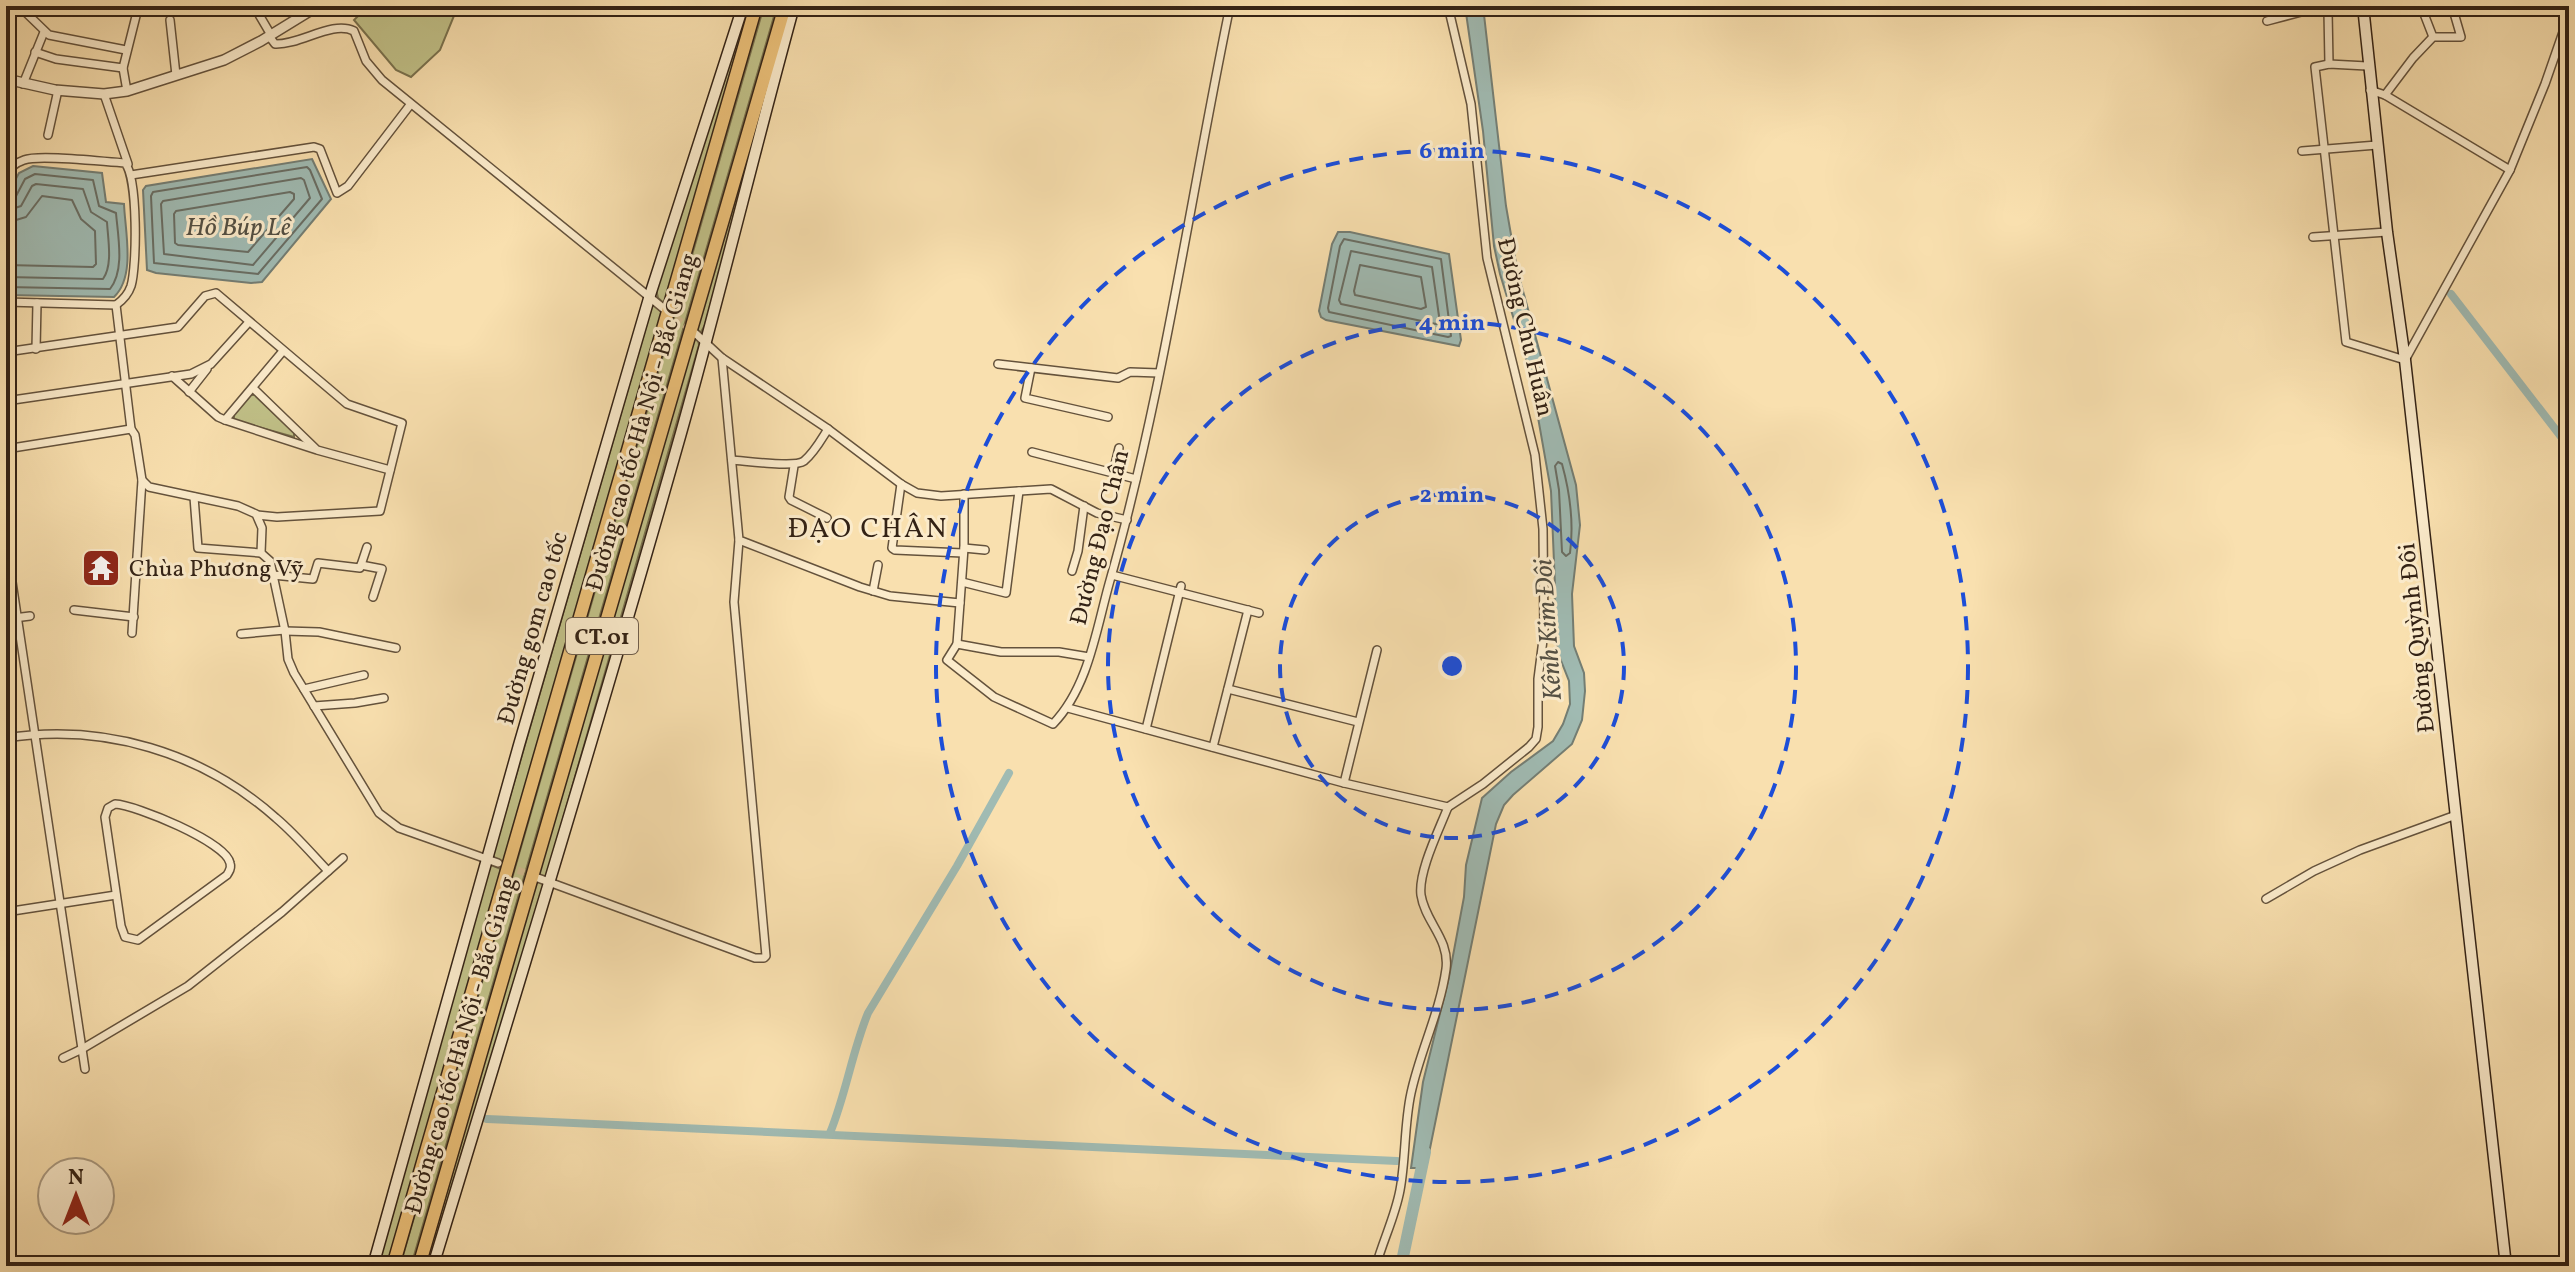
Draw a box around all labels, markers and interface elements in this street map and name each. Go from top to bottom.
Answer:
text: 6 min [1419,135,1485,169]
water label: Hồ Búp Lê [186,210,292,246]
street label: Đường Chu Huân [1487,235,1561,420]
street label: Đường cao tốc Hà Nội - Bắc Giang [578,250,708,596]
text: 4 min [1419,307,1486,341]
street label: Đường Đạo Chân [1063,446,1139,629]
text: 2 min [1420,479,1485,513]
district label: ĐẠO CHÂN [788,510,948,549]
street label: Đường gom cao tốc [490,528,578,729]
street label: Đường Quỳnh Đôi [2391,541,2445,734]
temple icon: Chùa Phương Vỹ [80,547,122,589]
place label: Chùa Phương Vỹ [129,553,303,587]
water label: Kênh Kim Đôi [1526,557,1572,702]
road number: CT.01 [566,618,638,654]
centre of rings [1438,652,1466,680]
street label: Đường cao tốc Hà Nội - Bắc Giang [397,873,527,1219]
north arrow [36,1156,116,1236]
text: N [68,1163,84,1194]

